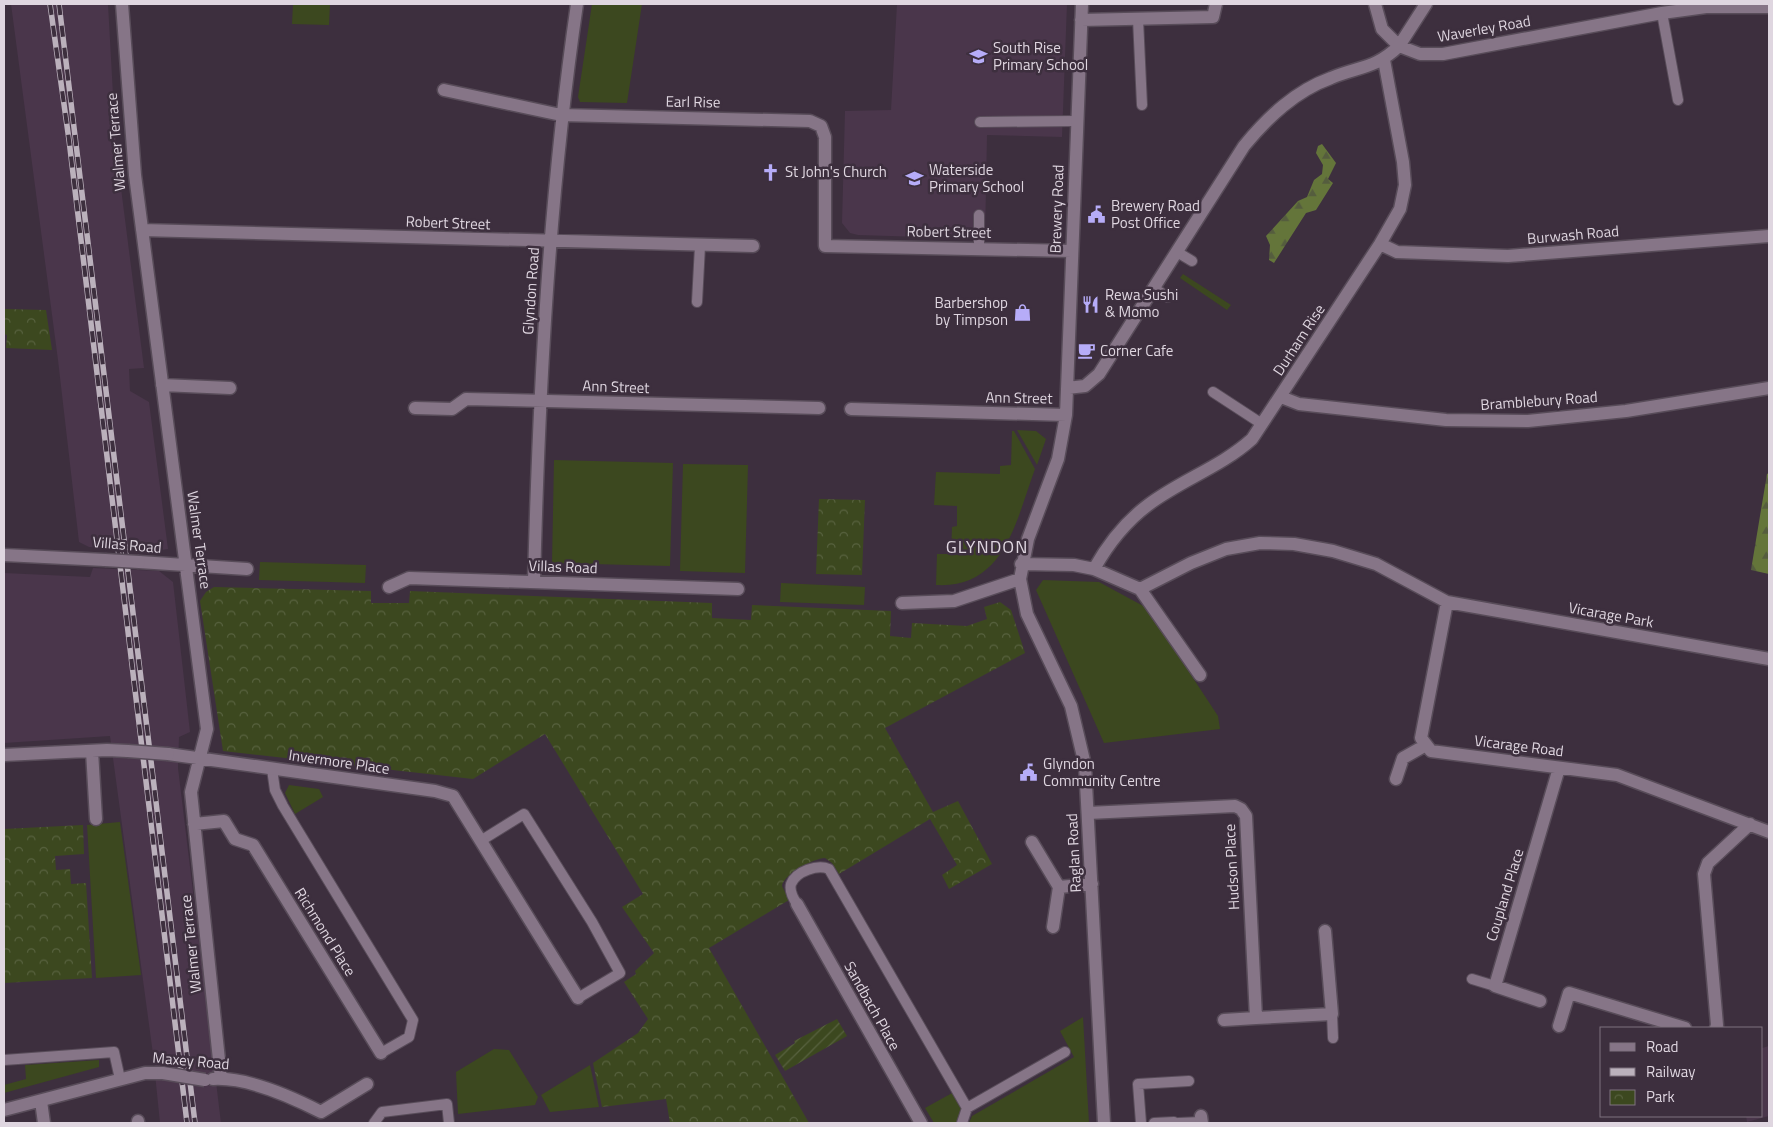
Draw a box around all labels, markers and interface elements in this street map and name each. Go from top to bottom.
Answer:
street label: Waverley Road [1435,9,1532,48]
place label: South Rise Primary School [993,36,1088,76]
school or university icon: South Rise Primary School [969,47,989,67]
street label: Earl Rise [665,90,721,113]
street label: Walmer Terrace [100,92,131,192]
place label: Waterside Primary School [929,158,1024,198]
place label: St John's Church [785,160,887,183]
church icon: St John's Church [761,162,781,182]
street label: Brewery Road [1043,164,1070,254]
school or university icon: Waterside Primary School [905,169,925,189]
place label: Brewery Road Post Office [1111,194,1200,234]
public building icon: Brewery Road Post Office [1087,205,1107,225]
street label: Robert Street [405,210,492,236]
street label: Robert Street [906,219,992,244]
street label: Burwash Road [1526,219,1620,250]
street label: Glyndon Road [516,246,545,336]
place label: Rewa Sushi & Momo [1105,283,1178,323]
place label: Barbershop by Timpson [935,291,1008,331]
restaurant icon: Rewa Sushi & Momo [1081,294,1101,314]
street label: Durham Rise [1267,299,1330,380]
shop icon: Barbershop by Timpson [1012,302,1032,322]
place label: Corner Cafe [1100,339,1173,362]
cafe icon: Corner Cafe [1076,341,1096,361]
street label: Ann Street [582,374,651,399]
street label: Ann Street [985,385,1053,410]
street label: Bramblebury Road [1480,385,1598,416]
street label: Walmer Terrace [181,489,218,590]
street label: Villas Road [92,530,163,559]
district label: GLYNDON [946,533,1028,560]
street label: Villas Road [528,554,598,579]
street label: Vicarage Park [1567,596,1655,633]
street label: Vicarage Road [1473,729,1565,762]
street label: Invermore Place [287,743,391,780]
place label: Glyndon Community Centre [1043,752,1161,792]
public building icon: Glyndon Community Centre [1019,763,1039,783]
street label: Raglan Road [1060,813,1087,893]
street label: Hudson Place [1218,823,1245,911]
street label: Coupland Place [1479,846,1530,944]
street label: Richmond Place [289,883,362,981]
street label: Walmer Terrace [174,894,207,994]
street label: Sandbach Place [838,957,906,1055]
legend [1600,1027,1763,1117]
text: Road [1646,1035,1678,1058]
street label: Maxey Road [152,1046,230,1075]
text: Railway [1646,1060,1696,1083]
text: Park [1646,1085,1675,1108]

